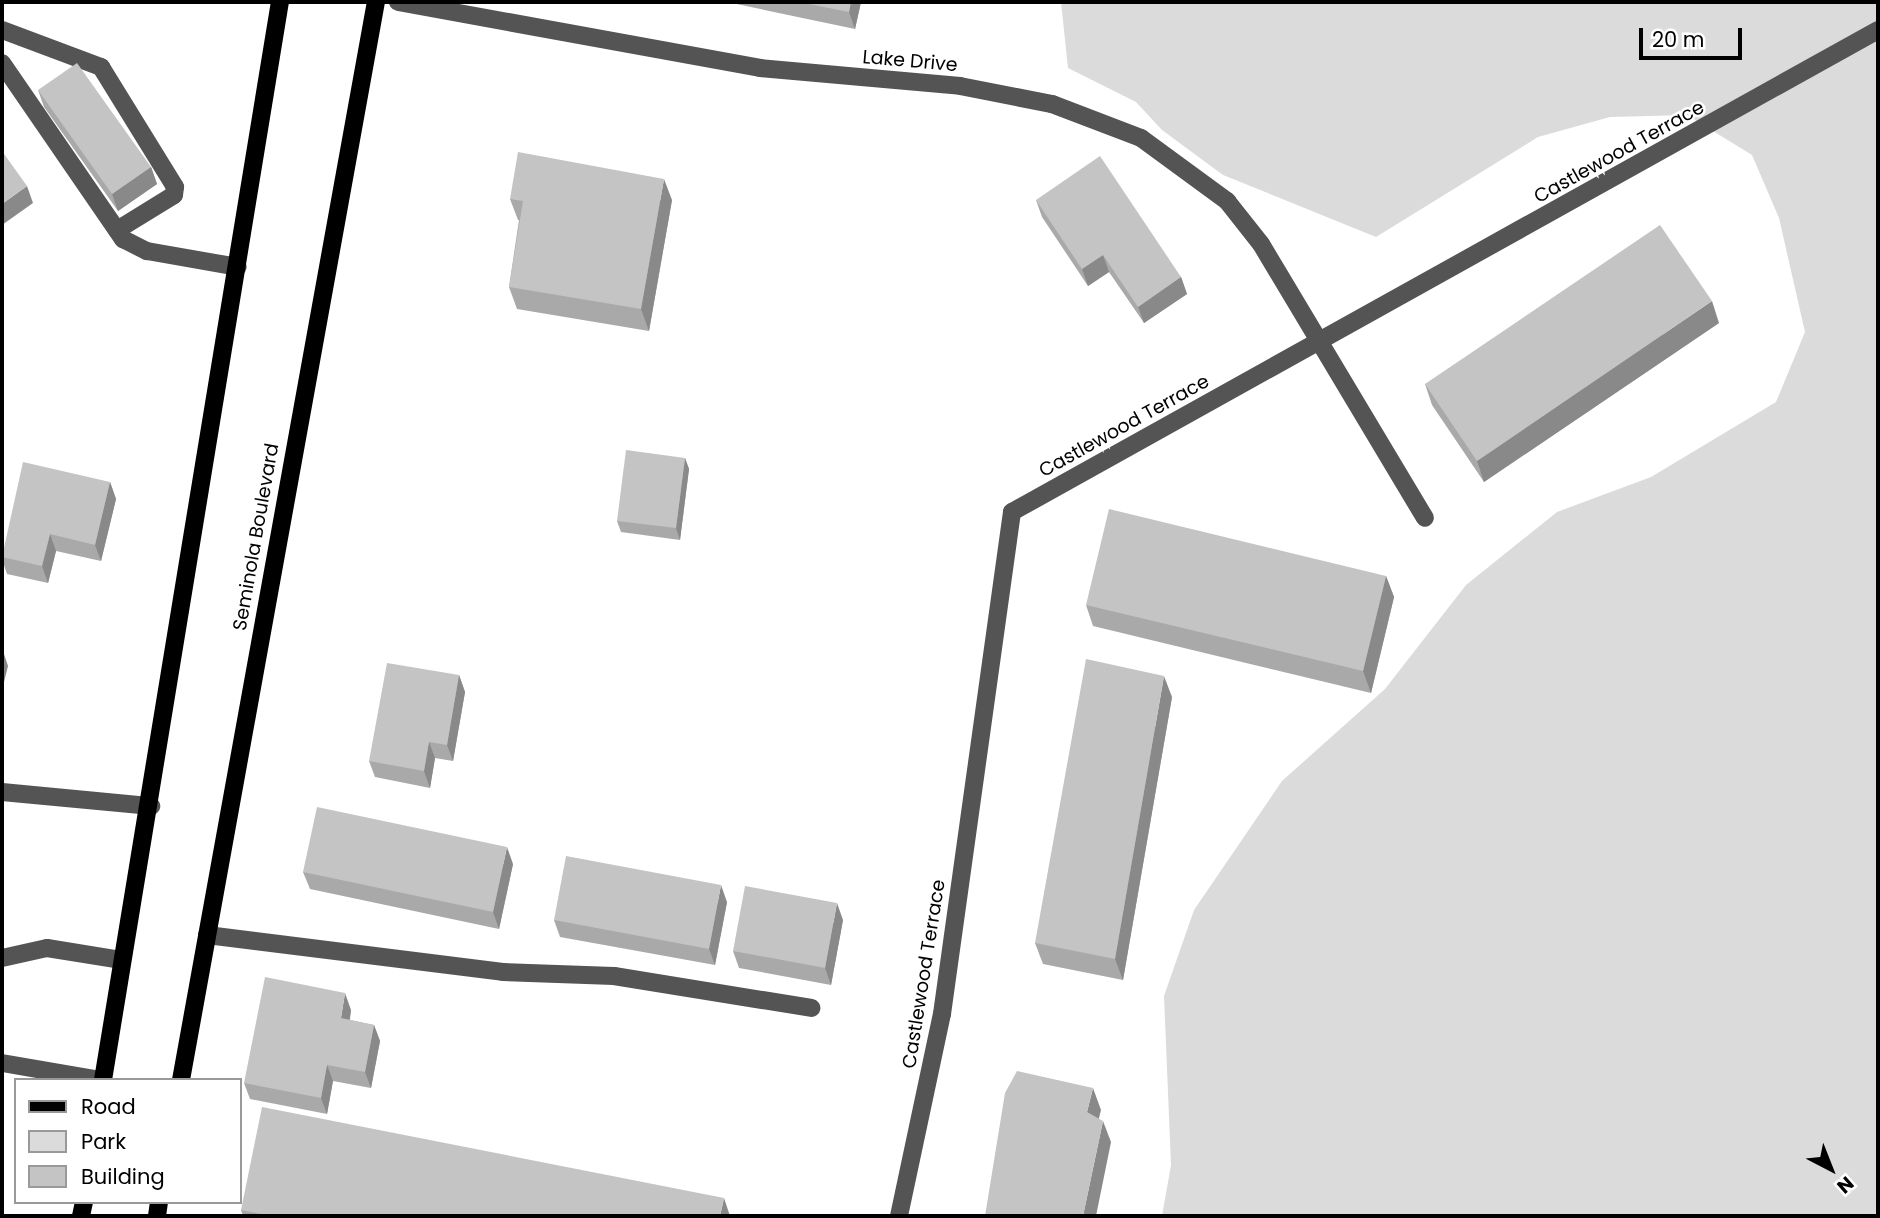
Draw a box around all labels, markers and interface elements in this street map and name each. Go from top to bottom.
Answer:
scale bar [1642,14,1745,58]
text: 20 m [1652,25,1705,54]
street label: Lake Drive [862,45,958,77]
street label: Castlewood Terrace [1530,96,1708,208]
street label: Castlewood Terrace [1035,370,1213,482]
street label: Seminola Boulevard [228,441,284,633]
street label: Castlewood Terrace [898,878,950,1070]
legend [14,1078,242,1204]
text: Road [81,1092,136,1121]
text: Park [81,1127,126,1156]
north arrow [1796,1134,1866,1204]
text: Building [81,1162,165,1191]
text: N [1831,1170,1860,1200]

